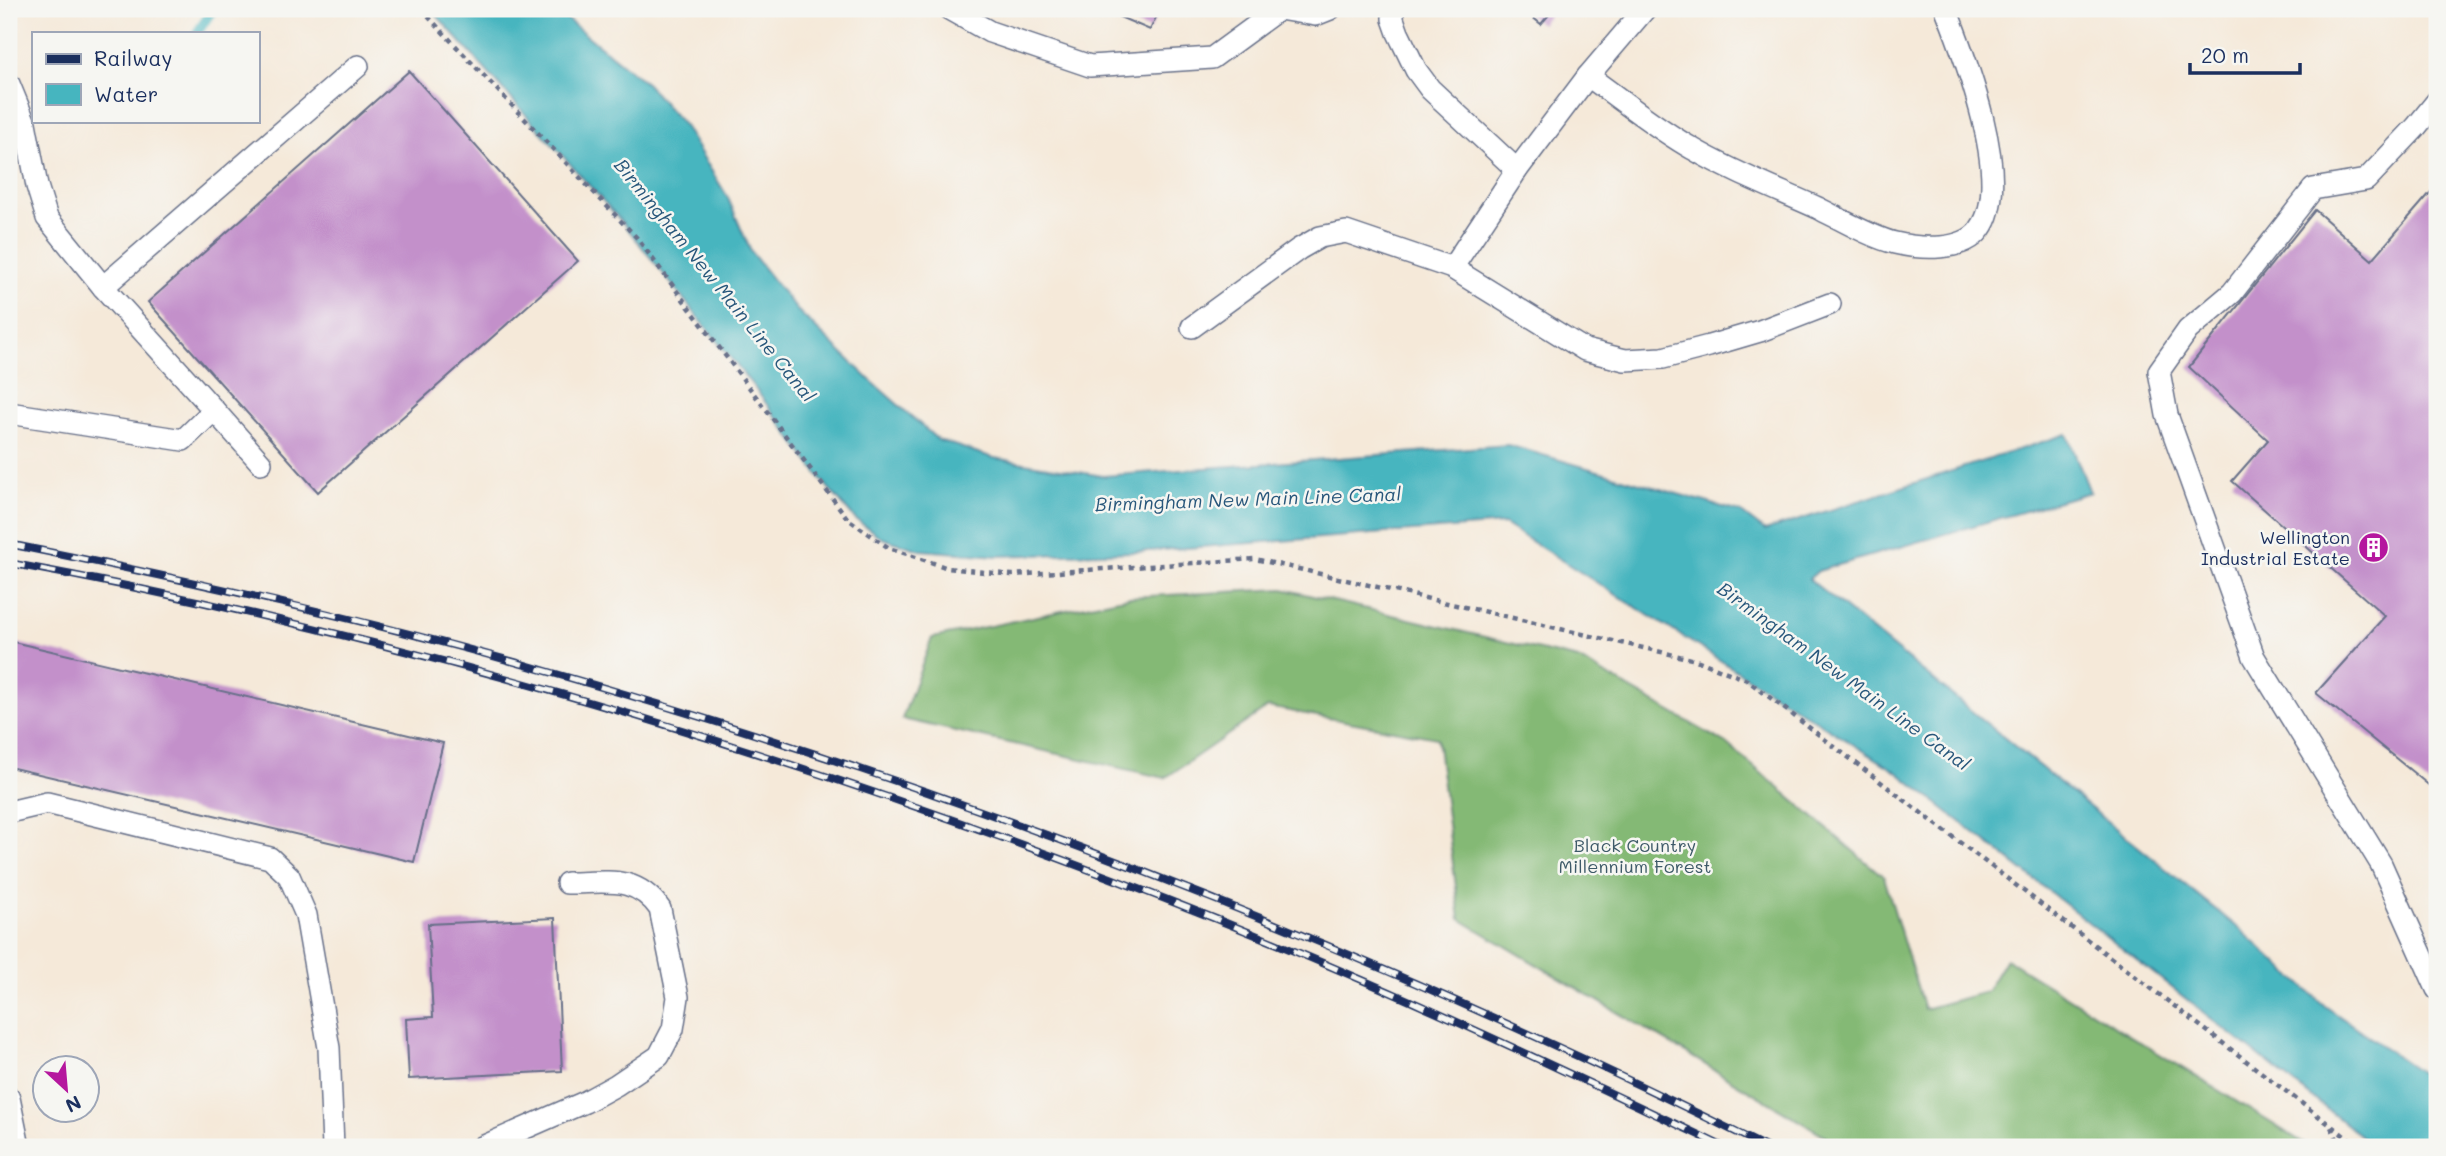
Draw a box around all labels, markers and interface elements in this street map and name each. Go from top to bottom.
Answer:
legend [32,32,259,122]
scale bar [2190,32,2301,76]
text: 20 m [2201,41,2249,68]
text: Railway [94,44,173,71]
text: Water [94,80,158,107]
water label: Birmingham New Main Line Canal [609,153,822,407]
water label: Birmingham New Main Line Canal [1095,481,1402,516]
place label: Wellington Industrial Estate [2201,525,2350,570]
building icon: Wellington Industrial Estate [2356,531,2390,565]
water label: Birmingham New Main Line Canal [1713,576,1976,776]
park label: Black Country Millennium Forest [1558,833,1712,878]
north arrow [32,1054,102,1124]
text: N [62,1090,86,1119]

